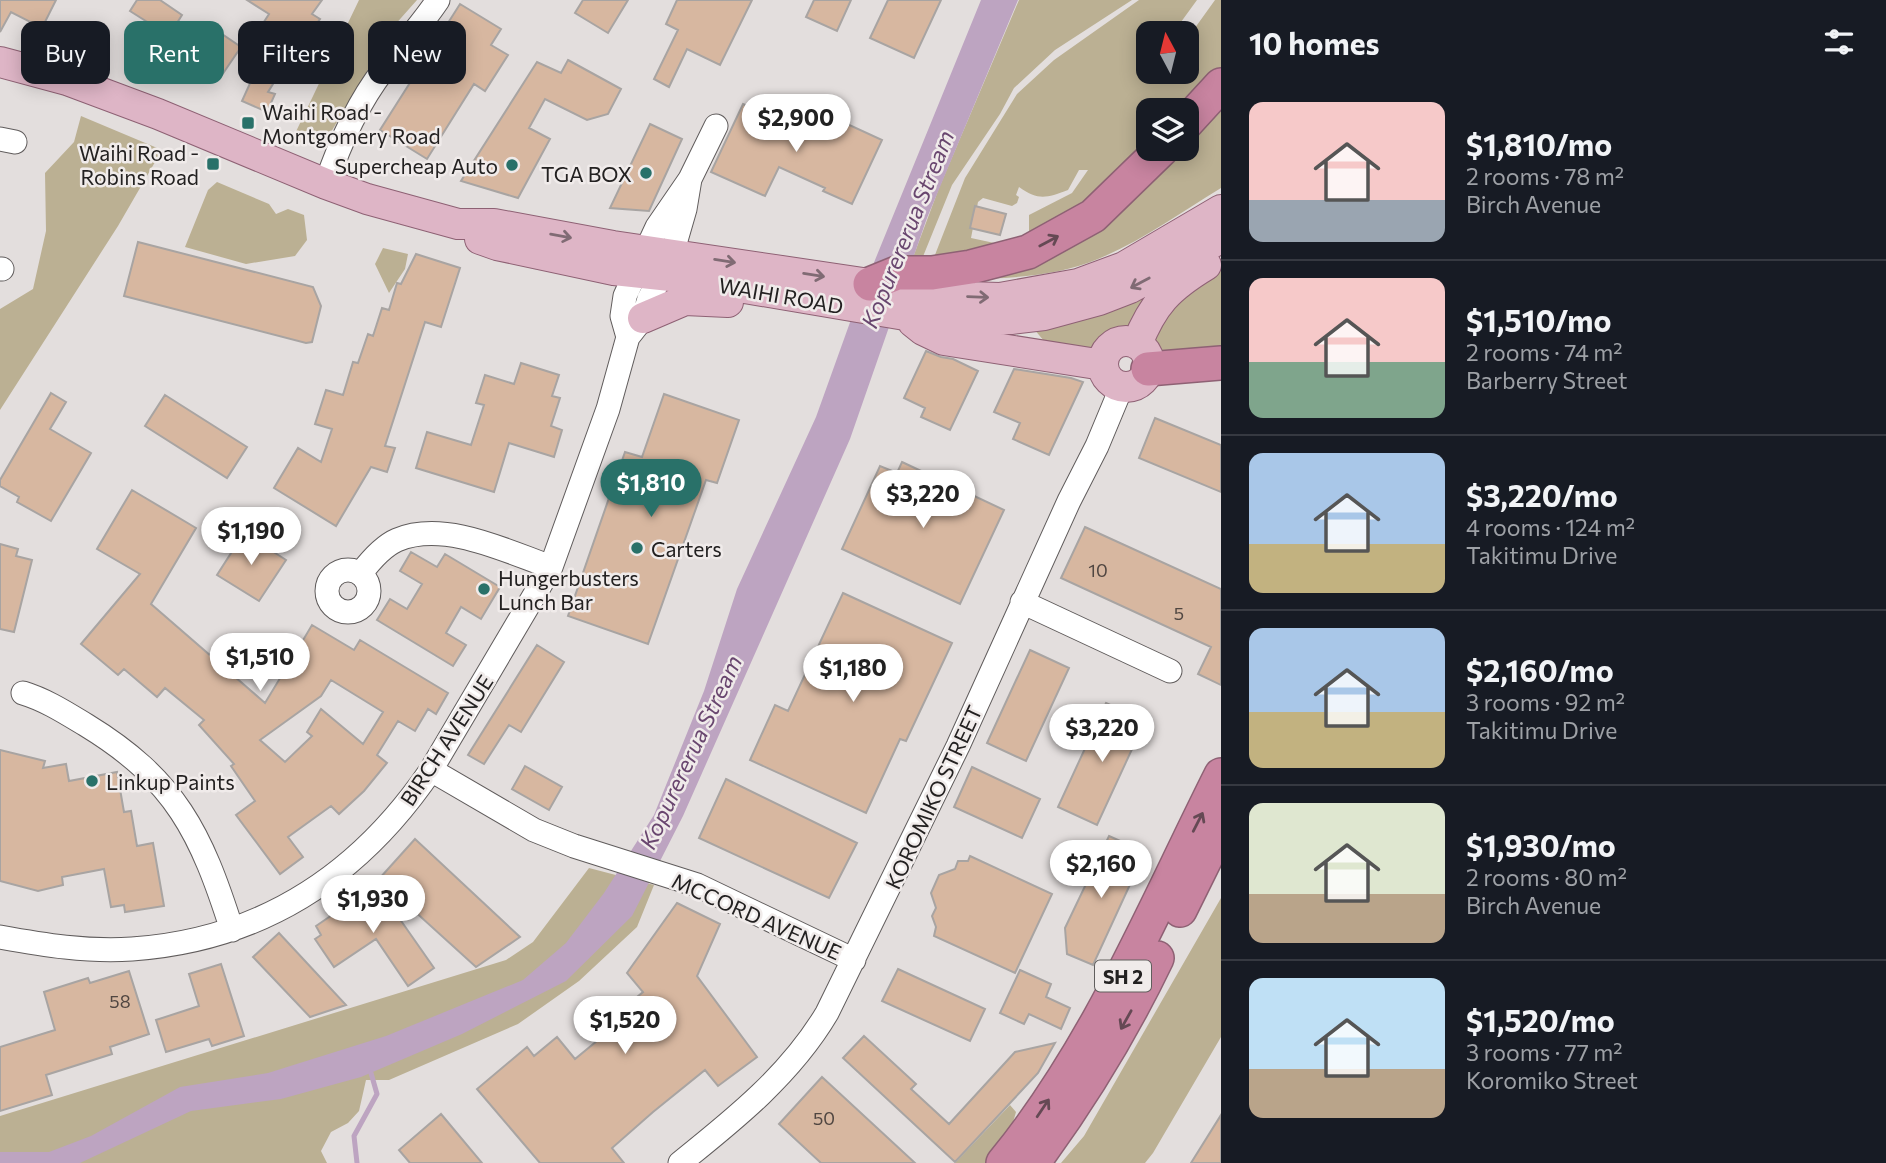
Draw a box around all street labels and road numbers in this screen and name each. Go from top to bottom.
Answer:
street label: WAIHI ROAD [717,272,845,318]
street label: BIRCH AVENUE [394,670,498,810]
street label: KOROMIKO STREET [880,701,986,893]
street label: MCCORD AVENUE [668,867,846,965]
road number: SH 2 [1095,960,1151,992]

